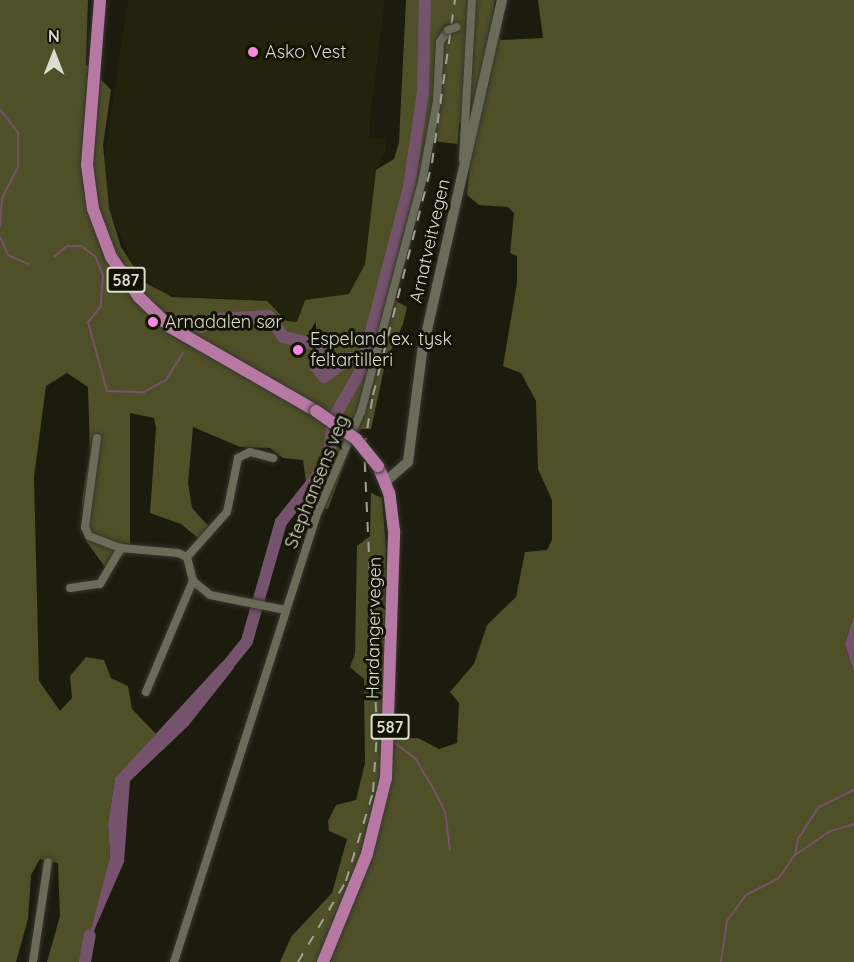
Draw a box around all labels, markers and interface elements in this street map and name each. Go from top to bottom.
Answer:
north arrow [24,24,84,84]
text: N [48,26,60,46]
place label: Asko Vest [265,41,346,63]
marker: Asko Vest [246,45,260,59]
street label: Arnatveitvegen [405,177,455,305]
road number: 587 [106,267,146,293]
place label: Arnadalen sør [165,311,282,333]
marker: Arnadalen sør [146,315,160,329]
place label: Espeland ex. tysk feltartilleri [310,329,452,372]
marker: Espeland ex. tysk feltartilleri [291,343,305,357]
street label: Stephansens veg [280,412,354,552]
street label: Hardangervegen [362,557,386,699]
road number: 587 [370,714,410,740]

